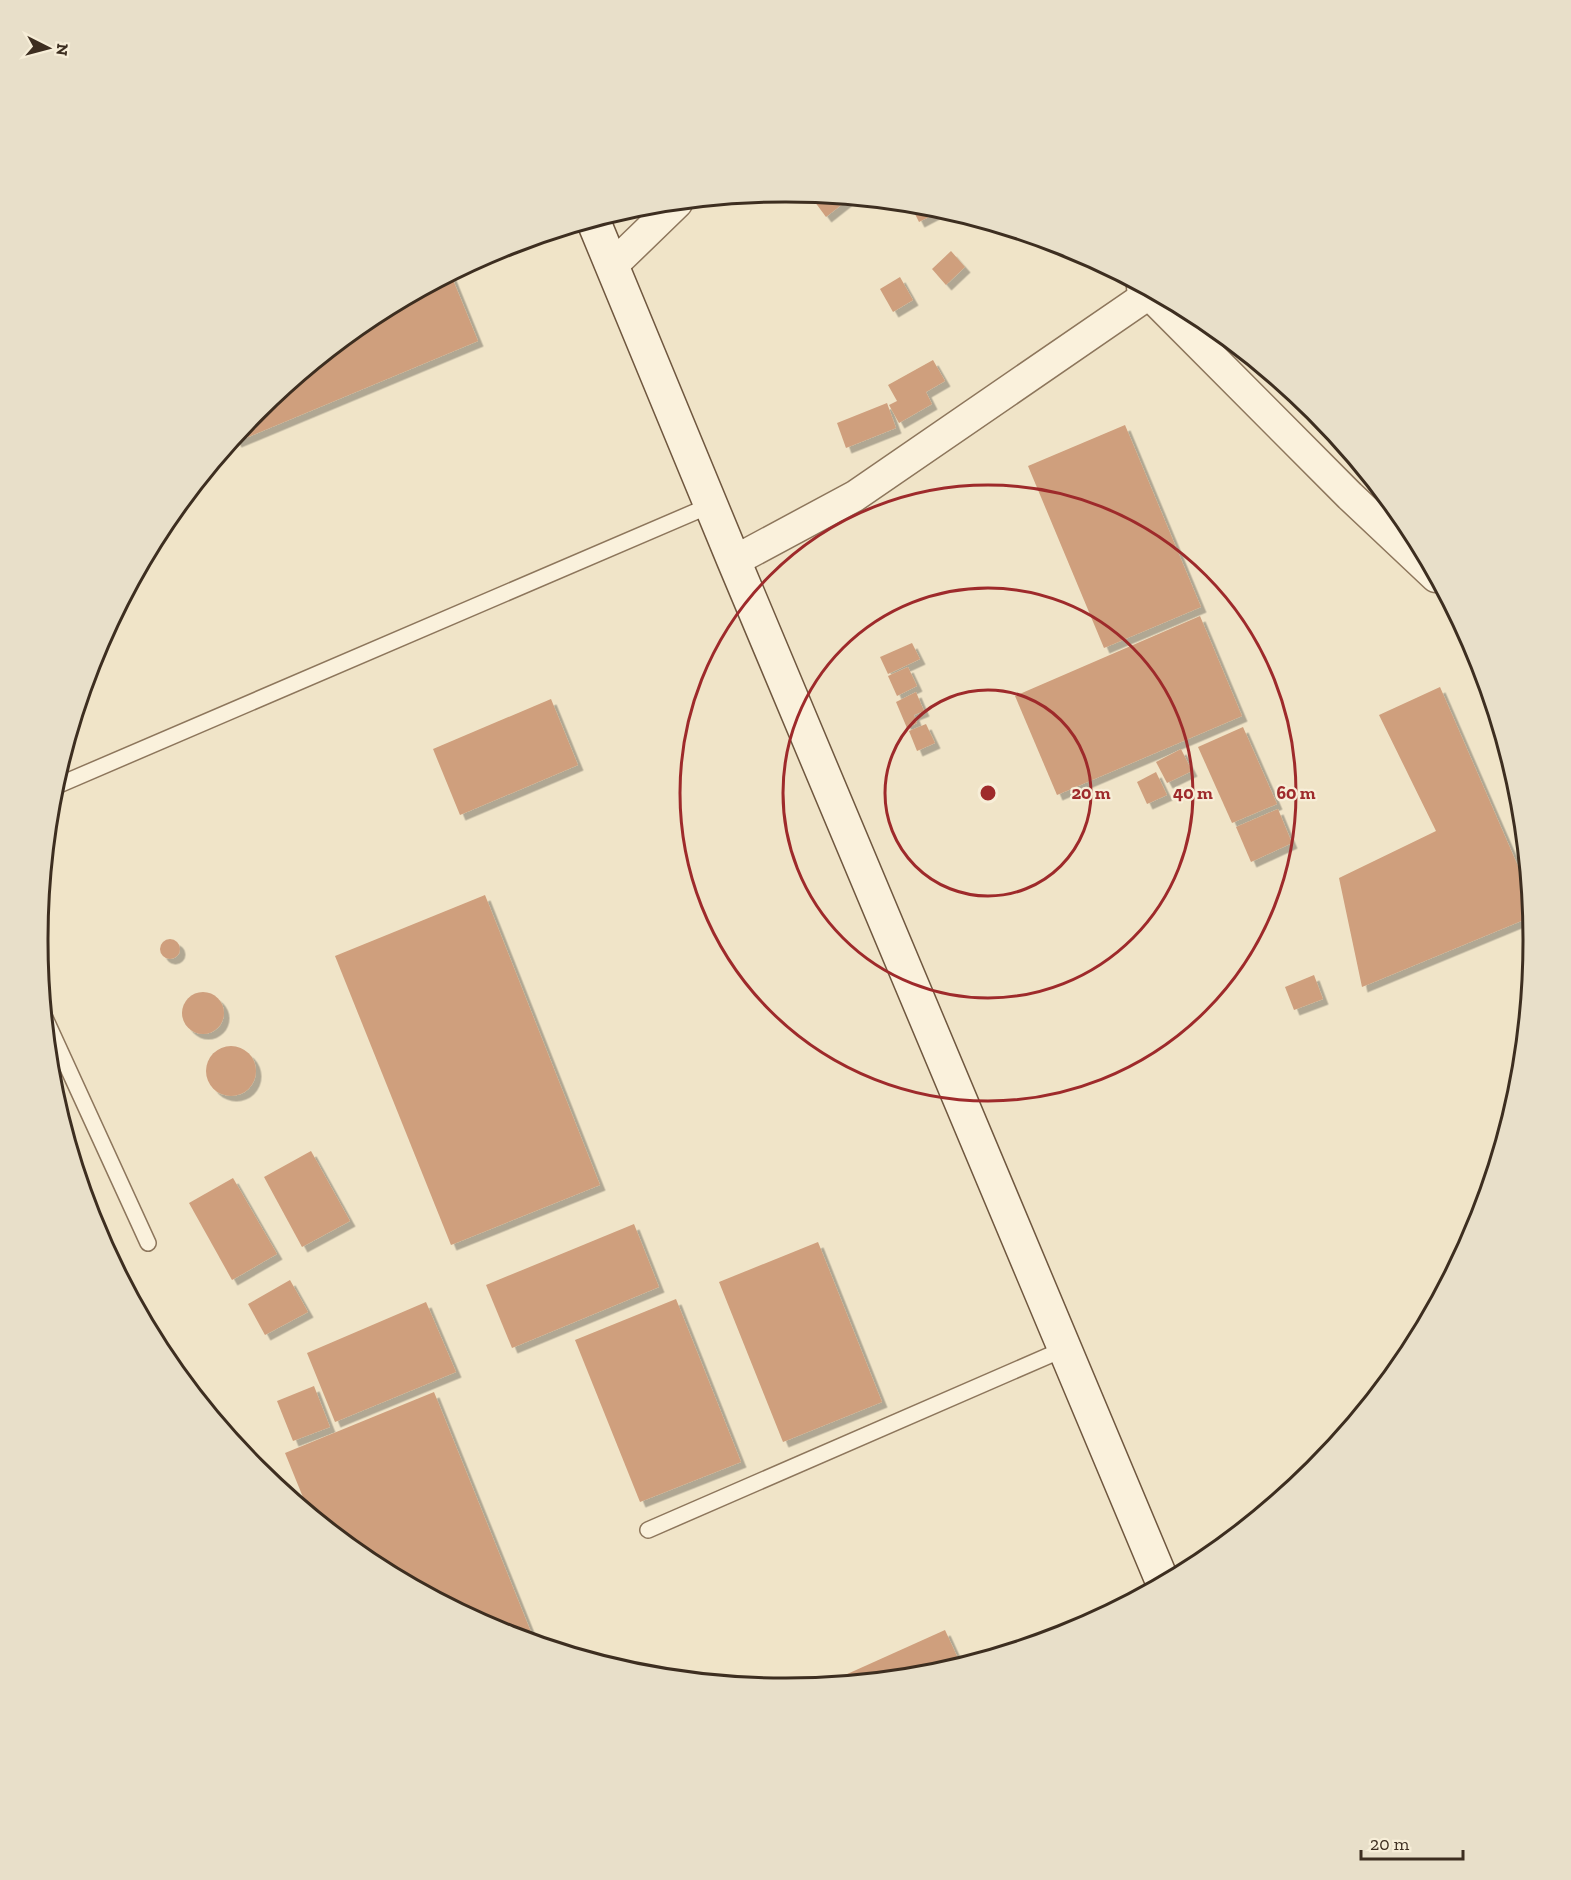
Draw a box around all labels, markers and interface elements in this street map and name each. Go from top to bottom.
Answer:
north arrow [18,18,78,78]
text: N [52,42,73,57]
text: 20 m [1071,782,1111,804]
text: 40 m [1173,782,1213,804]
text: 60 m [1276,782,1316,804]
centre of rings [978,783,998,803]
scale bar [1361,1823,1463,1861]
text: 20 m [1370,1833,1410,1855]

